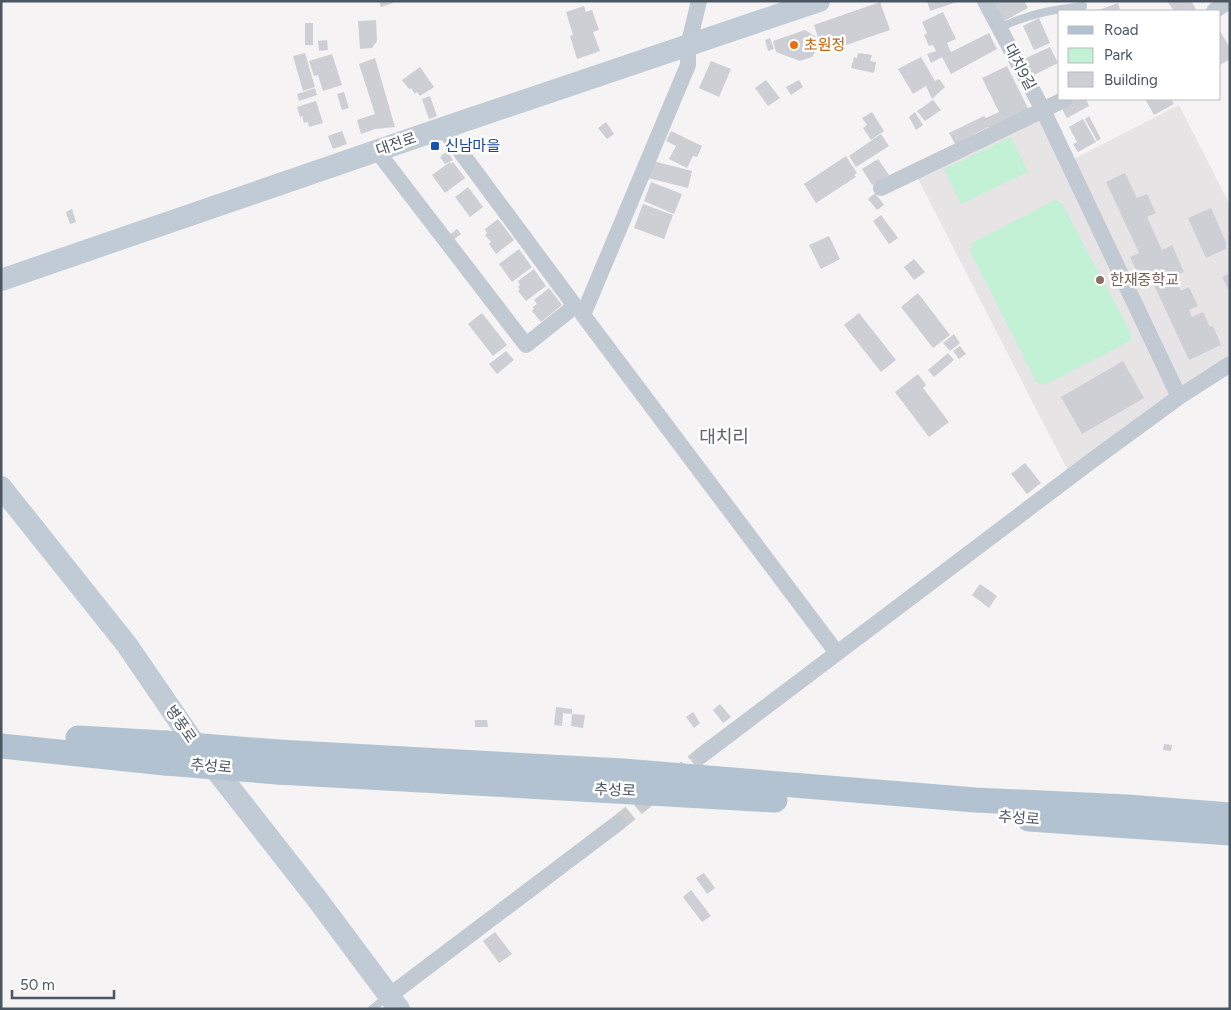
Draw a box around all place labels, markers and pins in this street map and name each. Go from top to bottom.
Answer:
place label: 초원정 [804,36,845,54]
marker: 초원정 [788,39,800,51]
place label: 신남마을 [445,137,500,155]
marker: 신남마을 [429,140,441,152]
place label: 한재중학교 [1110,271,1179,289]
marker: 한재중학교 [1094,274,1106,286]

